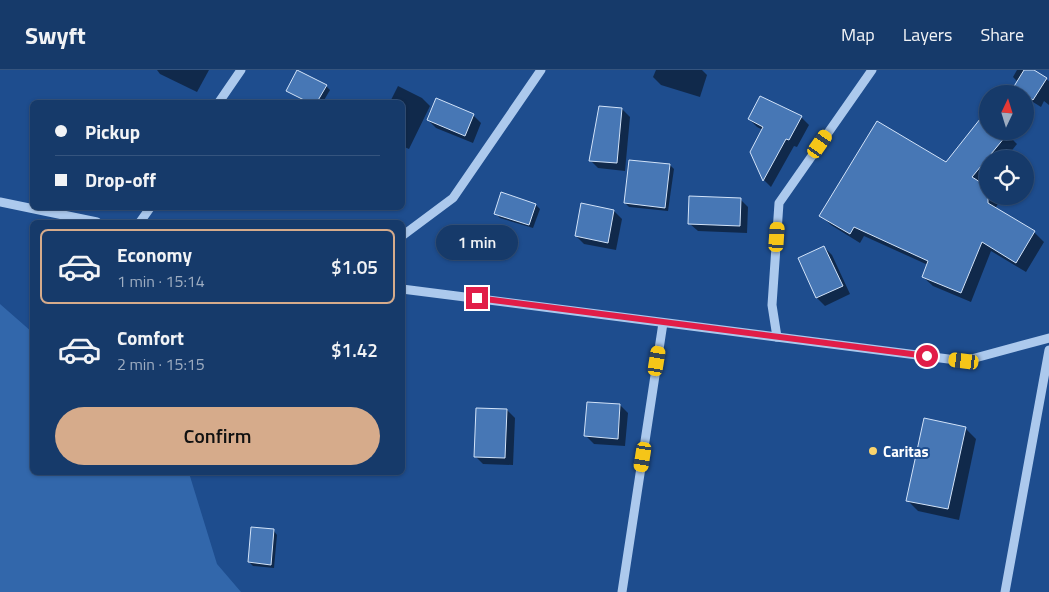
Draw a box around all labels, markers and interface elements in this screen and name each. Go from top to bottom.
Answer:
text: Swyft [25,17,86,53]
text: Map [841,21,875,48]
text: Layers [903,21,952,48]
text: Share [980,21,1024,48]
north arrow [979,85,1034,140]
map controls [979,85,1034,205]
text: Pickup [85,117,140,146]
car [805,127,834,161]
button: locate [979,150,1034,205]
text: Drop-off [85,165,156,194]
car [768,222,785,252]
callout: 1 min [436,226,518,260]
text: 1 min [458,230,496,254]
text: Economy [117,240,192,269]
icon: car [57,244,102,289]
text: $1.05 [331,252,378,281]
text: 1 min · 15:14 [117,269,205,293]
route end [466,287,488,309]
text: Comfort [117,323,184,352]
icon: car [57,327,102,372]
text: $1.42 [331,335,378,364]
car [647,345,666,377]
route start [916,345,938,367]
text: 2 min · 15:15 [117,352,205,376]
car [948,352,979,370]
button: Confirm [55,407,380,465]
place label: Caritas [883,440,928,463]
car [633,441,652,473]
marker: Caritas [867,445,879,457]

